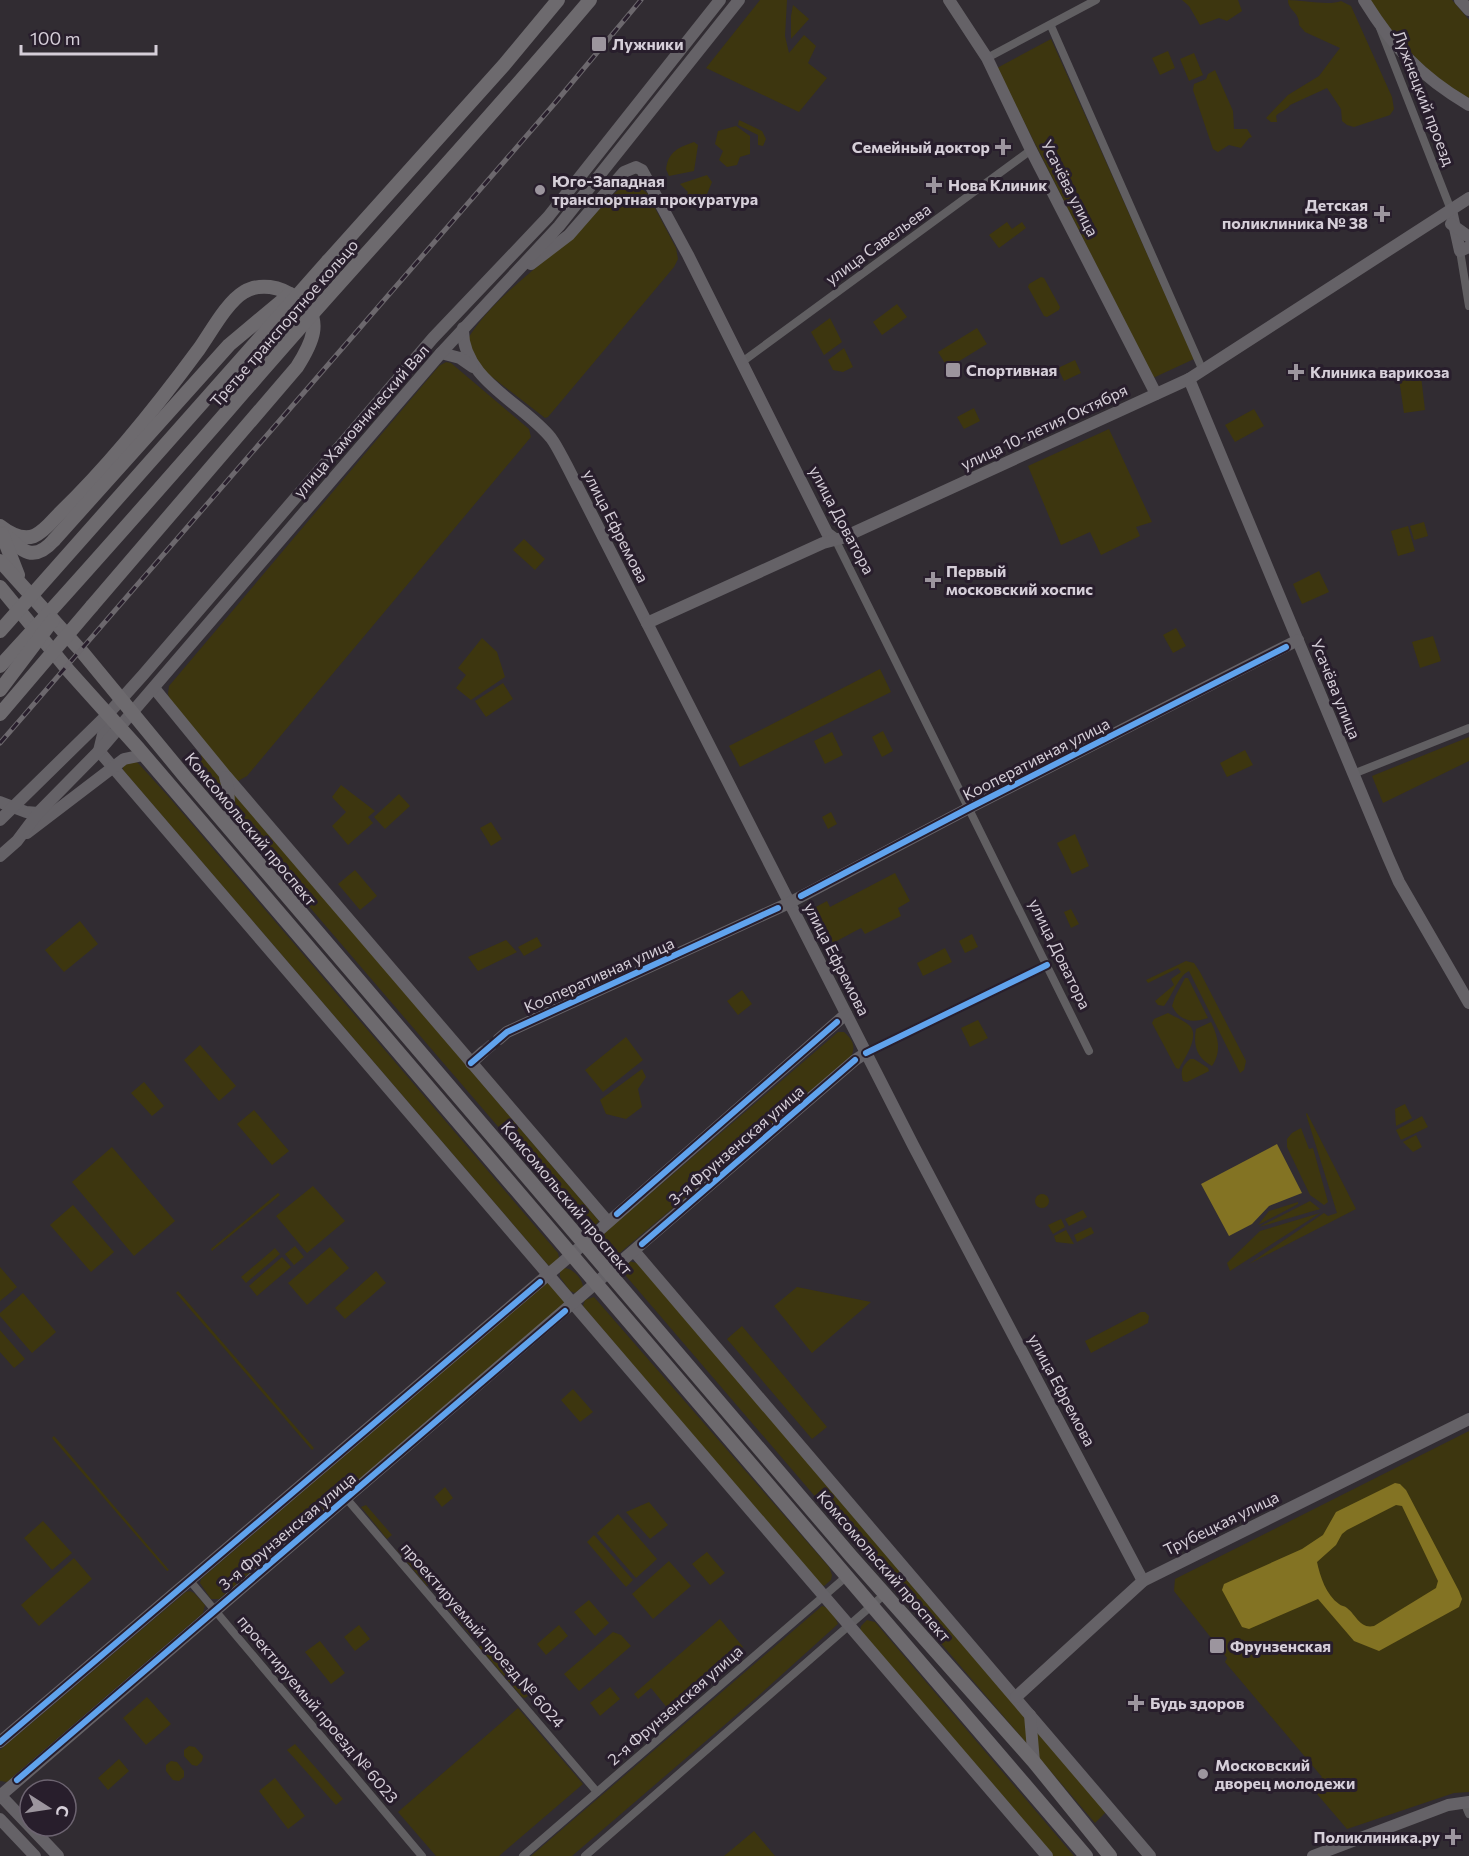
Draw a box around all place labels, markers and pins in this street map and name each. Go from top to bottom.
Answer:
place label: Лужники [612,34,684,53]
marker: Лужники [590,35,608,53]
place label: Семейный доктор [852,137,990,156]
marker: Семейный доктор [994,138,1012,156]
place label: Юго-Западная транспортная прокуратура [552,171,758,208]
place label: Нова Клиник [948,175,1047,194]
marker: Нова Клиник [925,176,943,194]
marker: Юго-Западная транспортная прокуратура [533,183,547,197]
place label: Детская поликлиника № 38 [1222,195,1368,232]
marker: Детская поликлиника № 38 [1373,205,1391,223]
place label: Спортивная [966,360,1057,379]
marker: Спортивная [944,361,962,379]
place label: Клиника варикоза [1310,362,1449,381]
marker: Клиника варикоза [1287,363,1305,381]
place label: Первый московский хоспис [946,561,1093,598]
marker: Первый московский хоспис [924,571,942,589]
place label: Фрунзенская [1230,1636,1331,1655]
marker: Фрунзенская [1208,1637,1226,1655]
place label: Будь здоров [1150,1693,1245,1712]
marker: Будь здоров [1127,1694,1145,1712]
place label: Московский дворец молодежи [1215,1755,1355,1792]
marker: Московский дворец молодежи [1196,1767,1210,1781]
place label: Поликлиника.ру [1314,1827,1440,1846]
marker: Поликлиника.ру [1444,1828,1462,1846]

